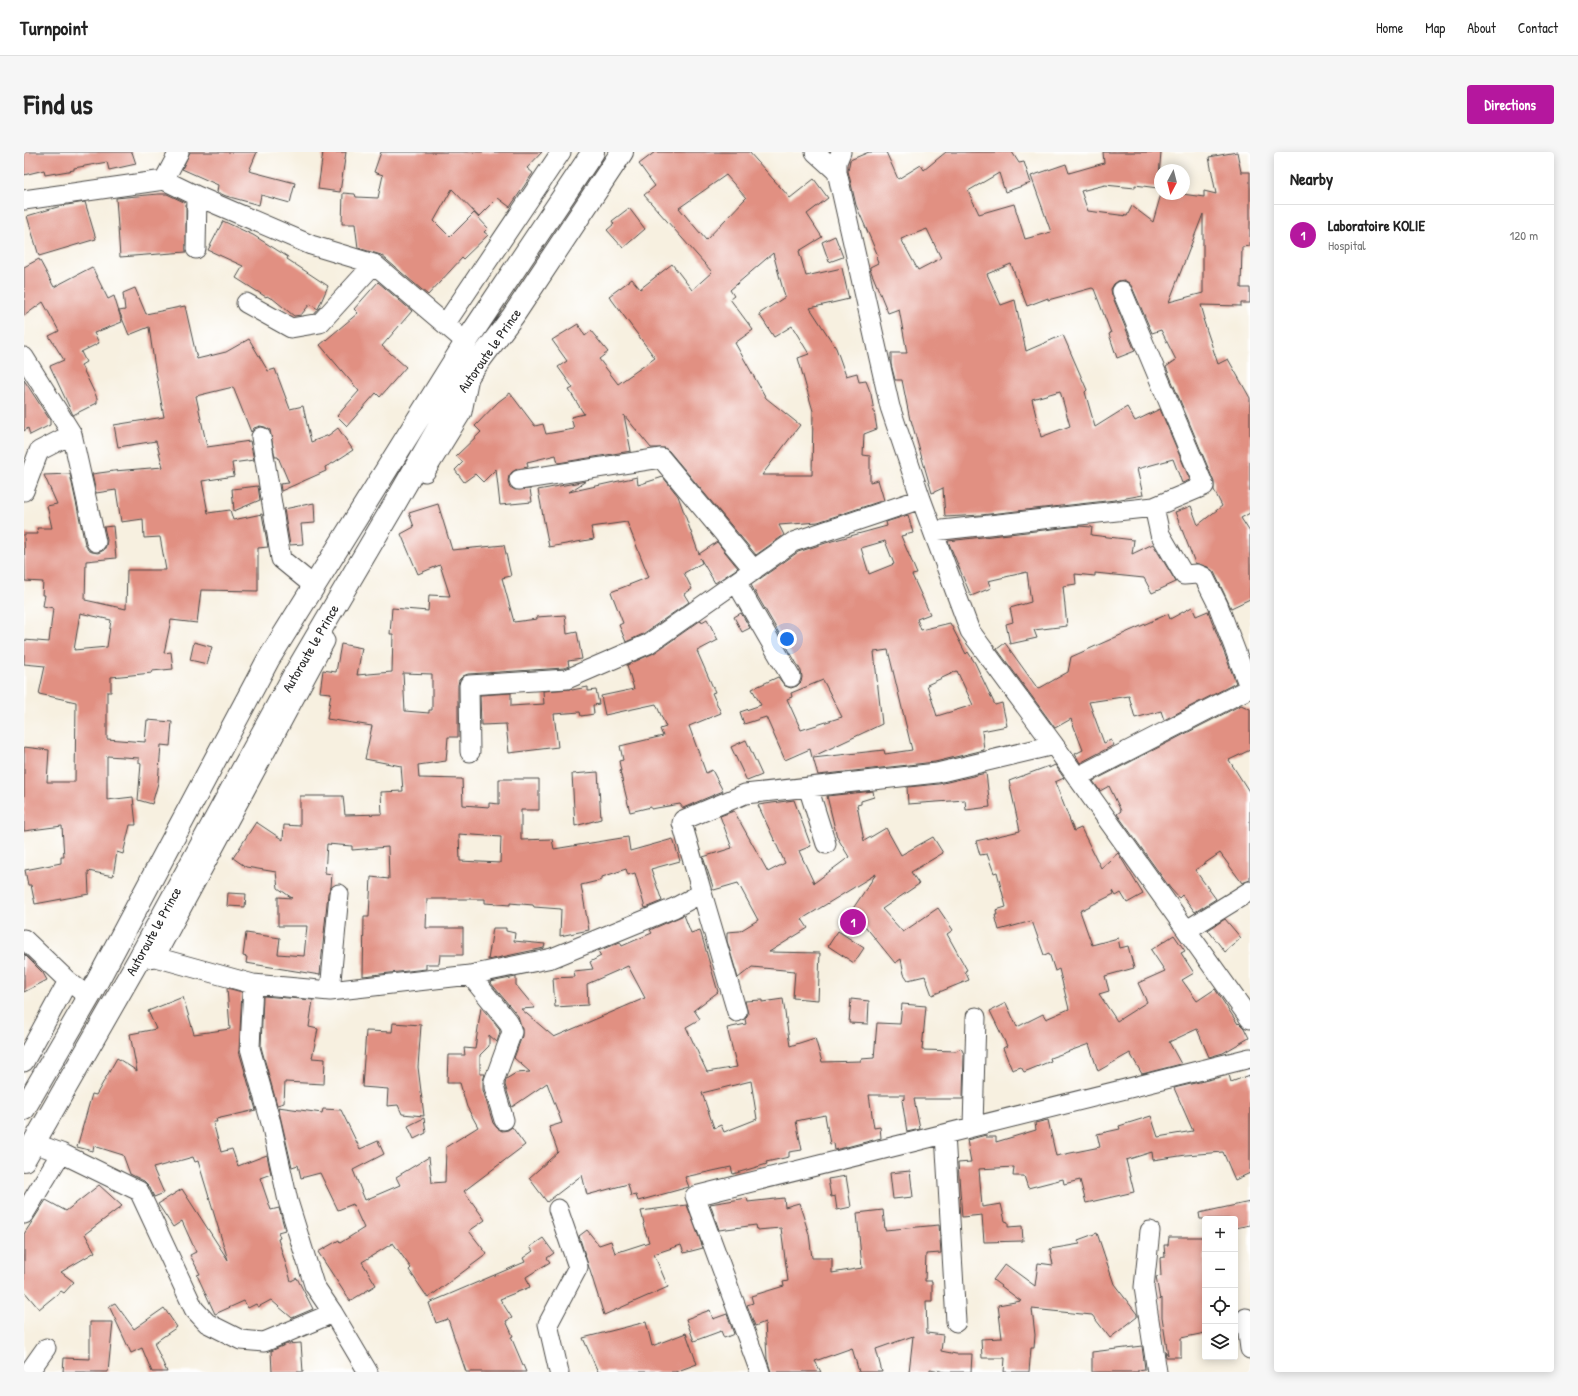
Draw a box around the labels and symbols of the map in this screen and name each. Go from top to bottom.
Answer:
north arrow [1154,164,1190,200]
street label: Autoroute le Prince [453,304,525,396]
street label: Autoroute le Prince [277,600,343,695]
your location [777,629,797,649]
street label: Autoroute le Prince [121,883,185,979]
pin: 1 [840,907,866,937]

